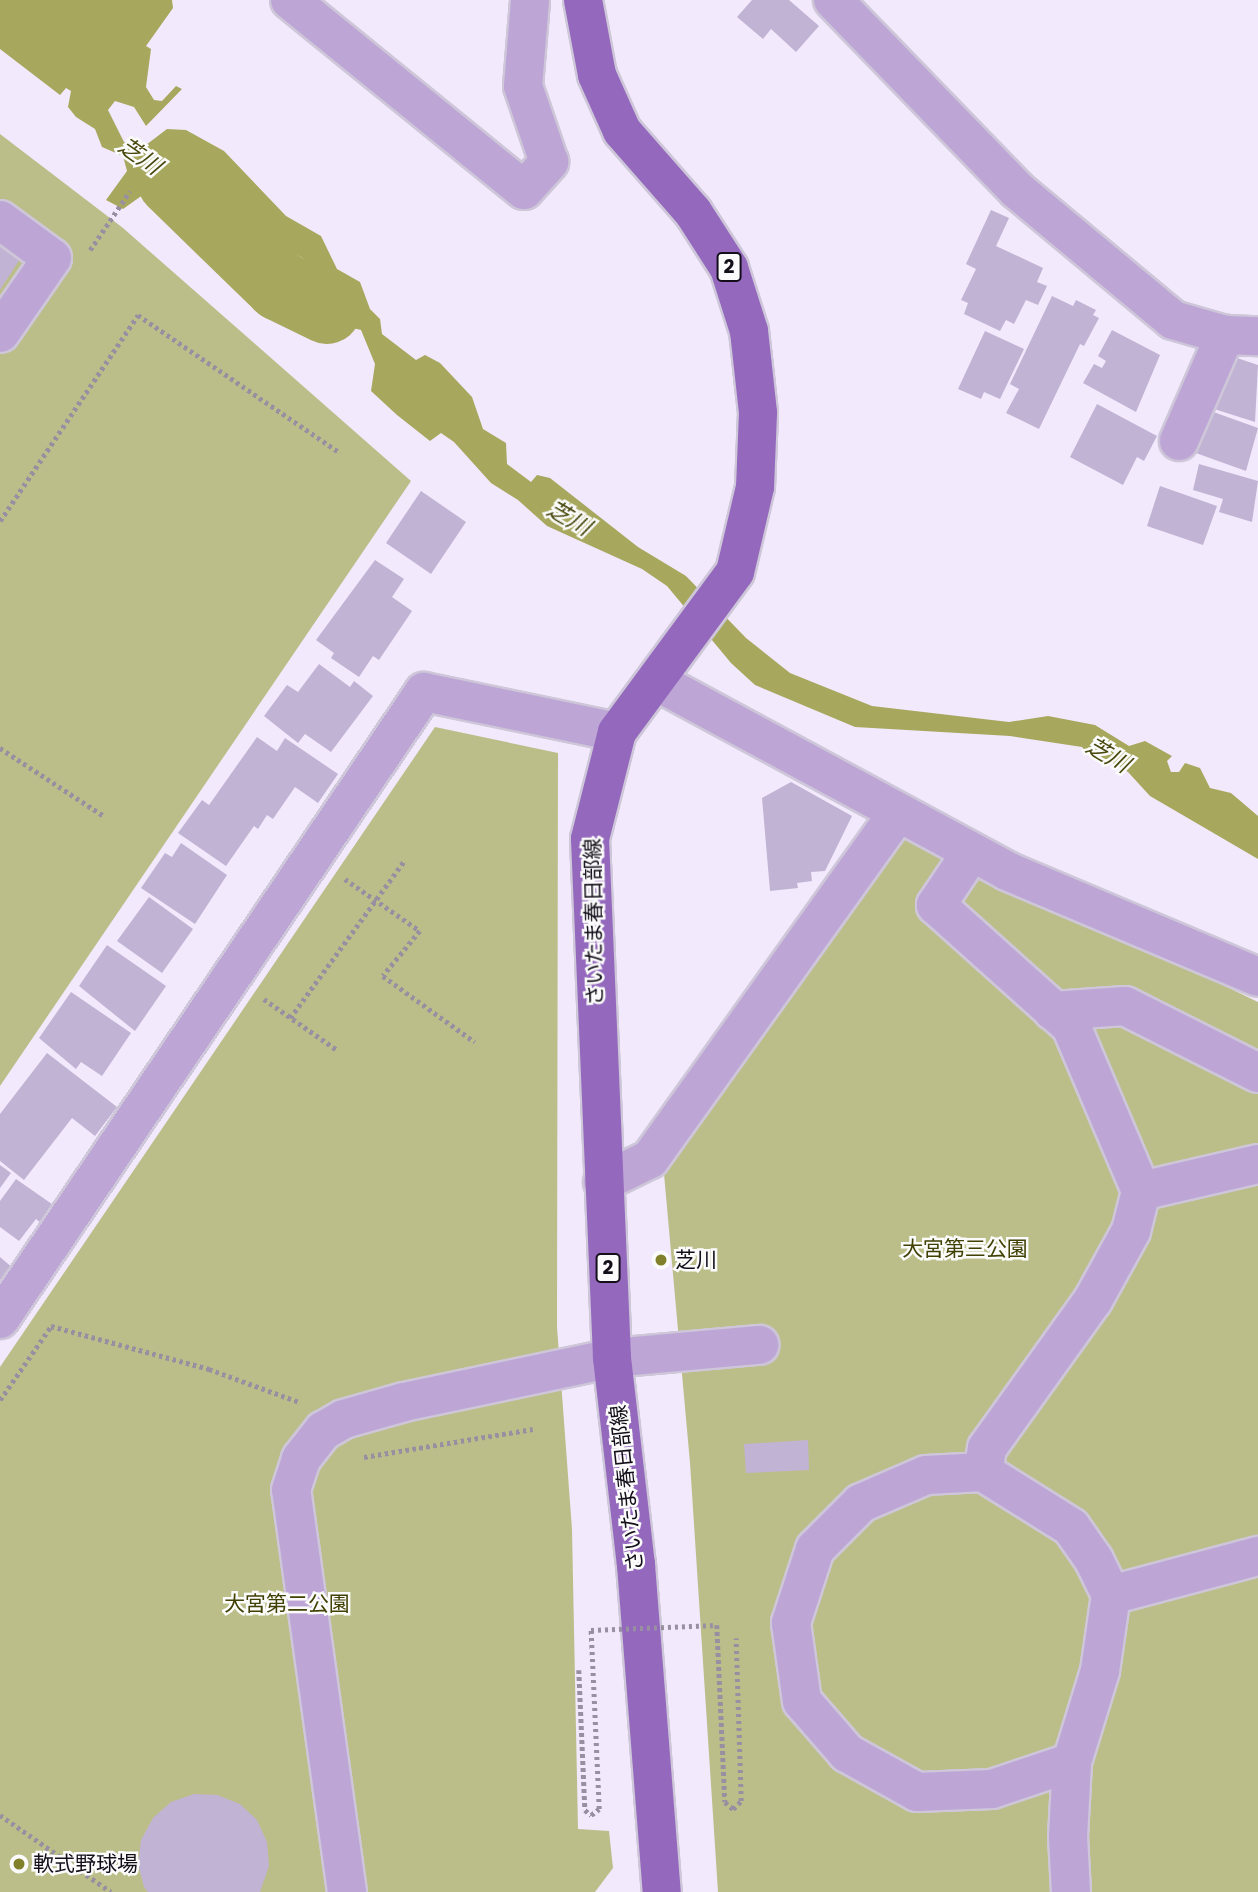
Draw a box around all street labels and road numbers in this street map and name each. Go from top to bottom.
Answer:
road number: 2 [715,252,743,282]
street label: さいたま春日部線 [580,838,608,1006]
road number: 2 [594,1252,622,1284]
street label: さいたま春日部線 [606,1403,648,1573]

